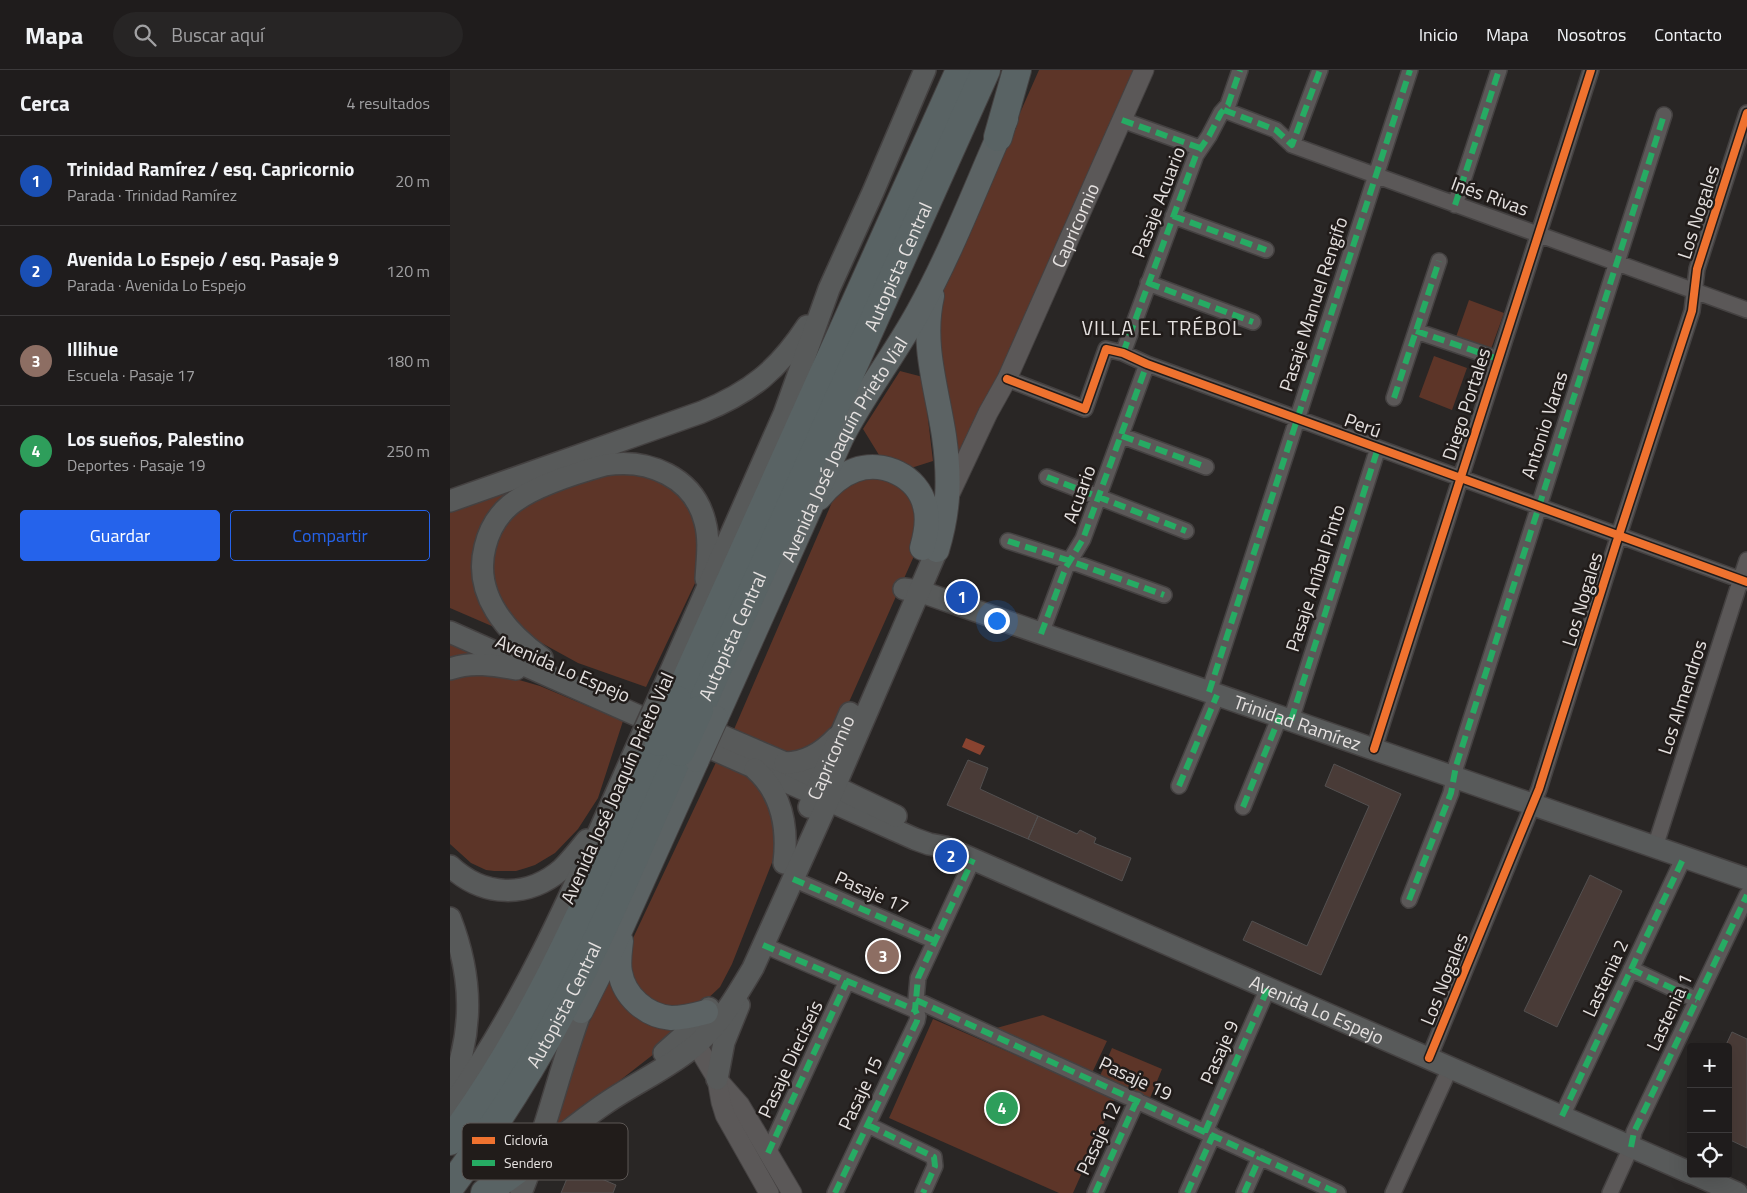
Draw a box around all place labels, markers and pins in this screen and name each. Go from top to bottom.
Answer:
pin: 1 [946,578,978,616]
pin: 2 [935,837,967,875]
pin: 3 [867,937,899,975]
pin: 4 [986,1089,1018,1127]

